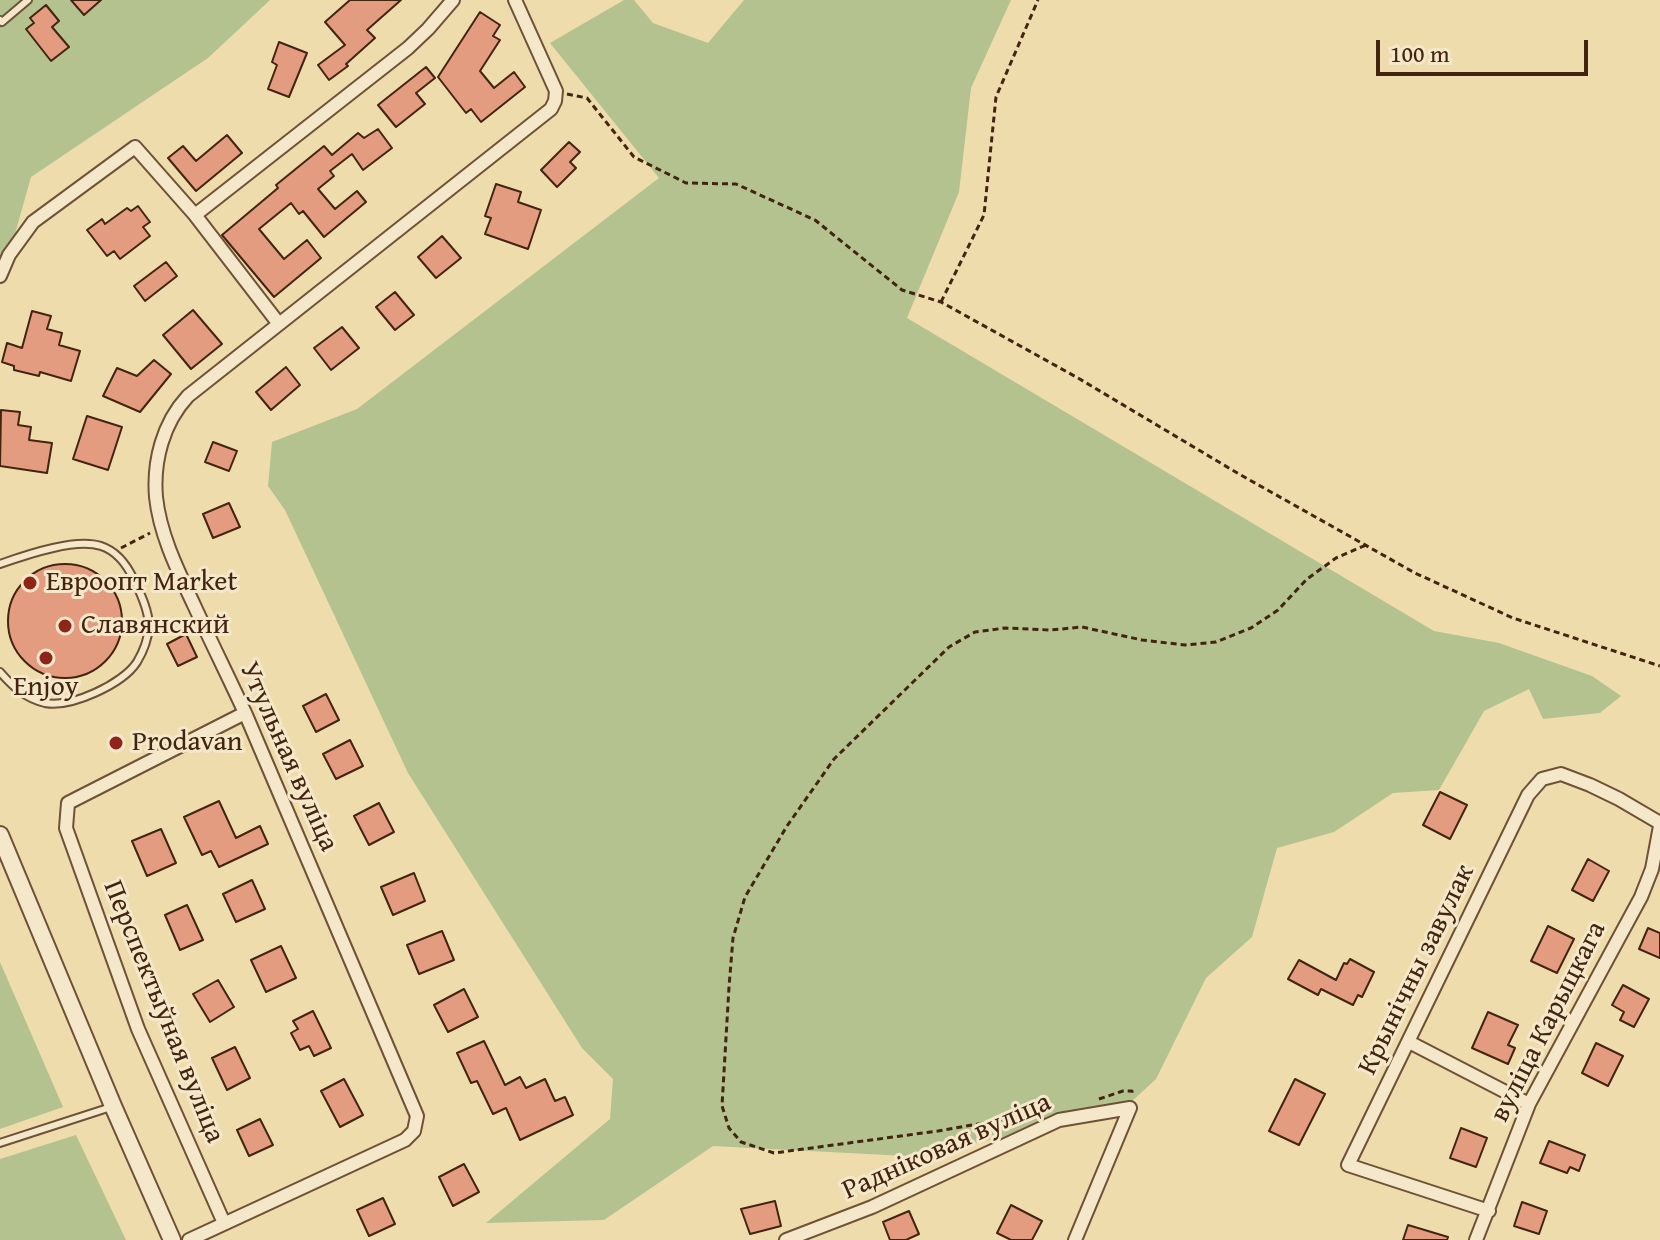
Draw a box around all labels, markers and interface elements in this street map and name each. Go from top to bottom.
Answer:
scale bar [1380,24,1592,74]
text: 100 m [1390,36,1450,71]
place label: Евроопт Market [46,566,237,600]
marker: Евроопт Market [21,574,39,592]
place label: Славянский [81,609,229,643]
marker: Славянский [56,617,74,635]
marker: Enjoy [37,649,55,667]
street label: Утульная вуліца [231,657,345,857]
place label: Enjoy [13,671,79,705]
place label: Prodavan [132,726,243,760]
marker: Prodavan [107,734,125,752]
street label: Крынічны завулак [1352,859,1482,1081]
street label: Перспектыўная вуліца [95,876,231,1148]
street label: вуліца Карыцкага [1484,916,1614,1128]
street label: Радніковая вуліца [838,1086,1056,1208]

